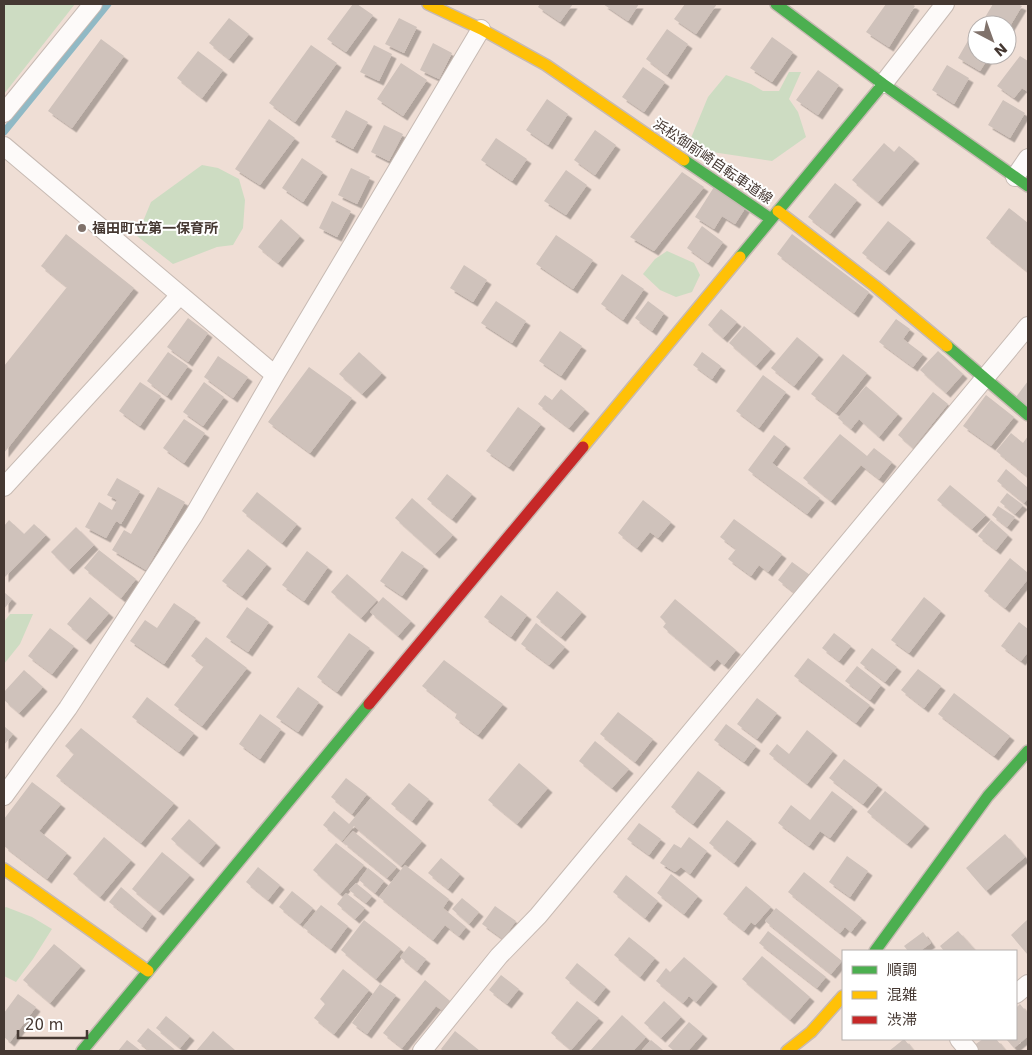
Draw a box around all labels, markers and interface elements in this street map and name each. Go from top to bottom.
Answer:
north arrow [967,15,1017,65]
text: N [991,40,1010,60]
street label: 浜松御前崎自転車道線 [650,115,776,207]
place label: 福田町立第一保育所 [92,220,218,236]
marker: 福田町立第一保育所 [76,222,88,234]
legend [842,950,1017,1040]
text: 順調 [887,961,917,979]
text: 混雑 [887,986,917,1004]
scale bar [18,1008,86,1040]
text: 渋滞 [887,1011,917,1029]
text: 20 m [25,1016,63,1034]

